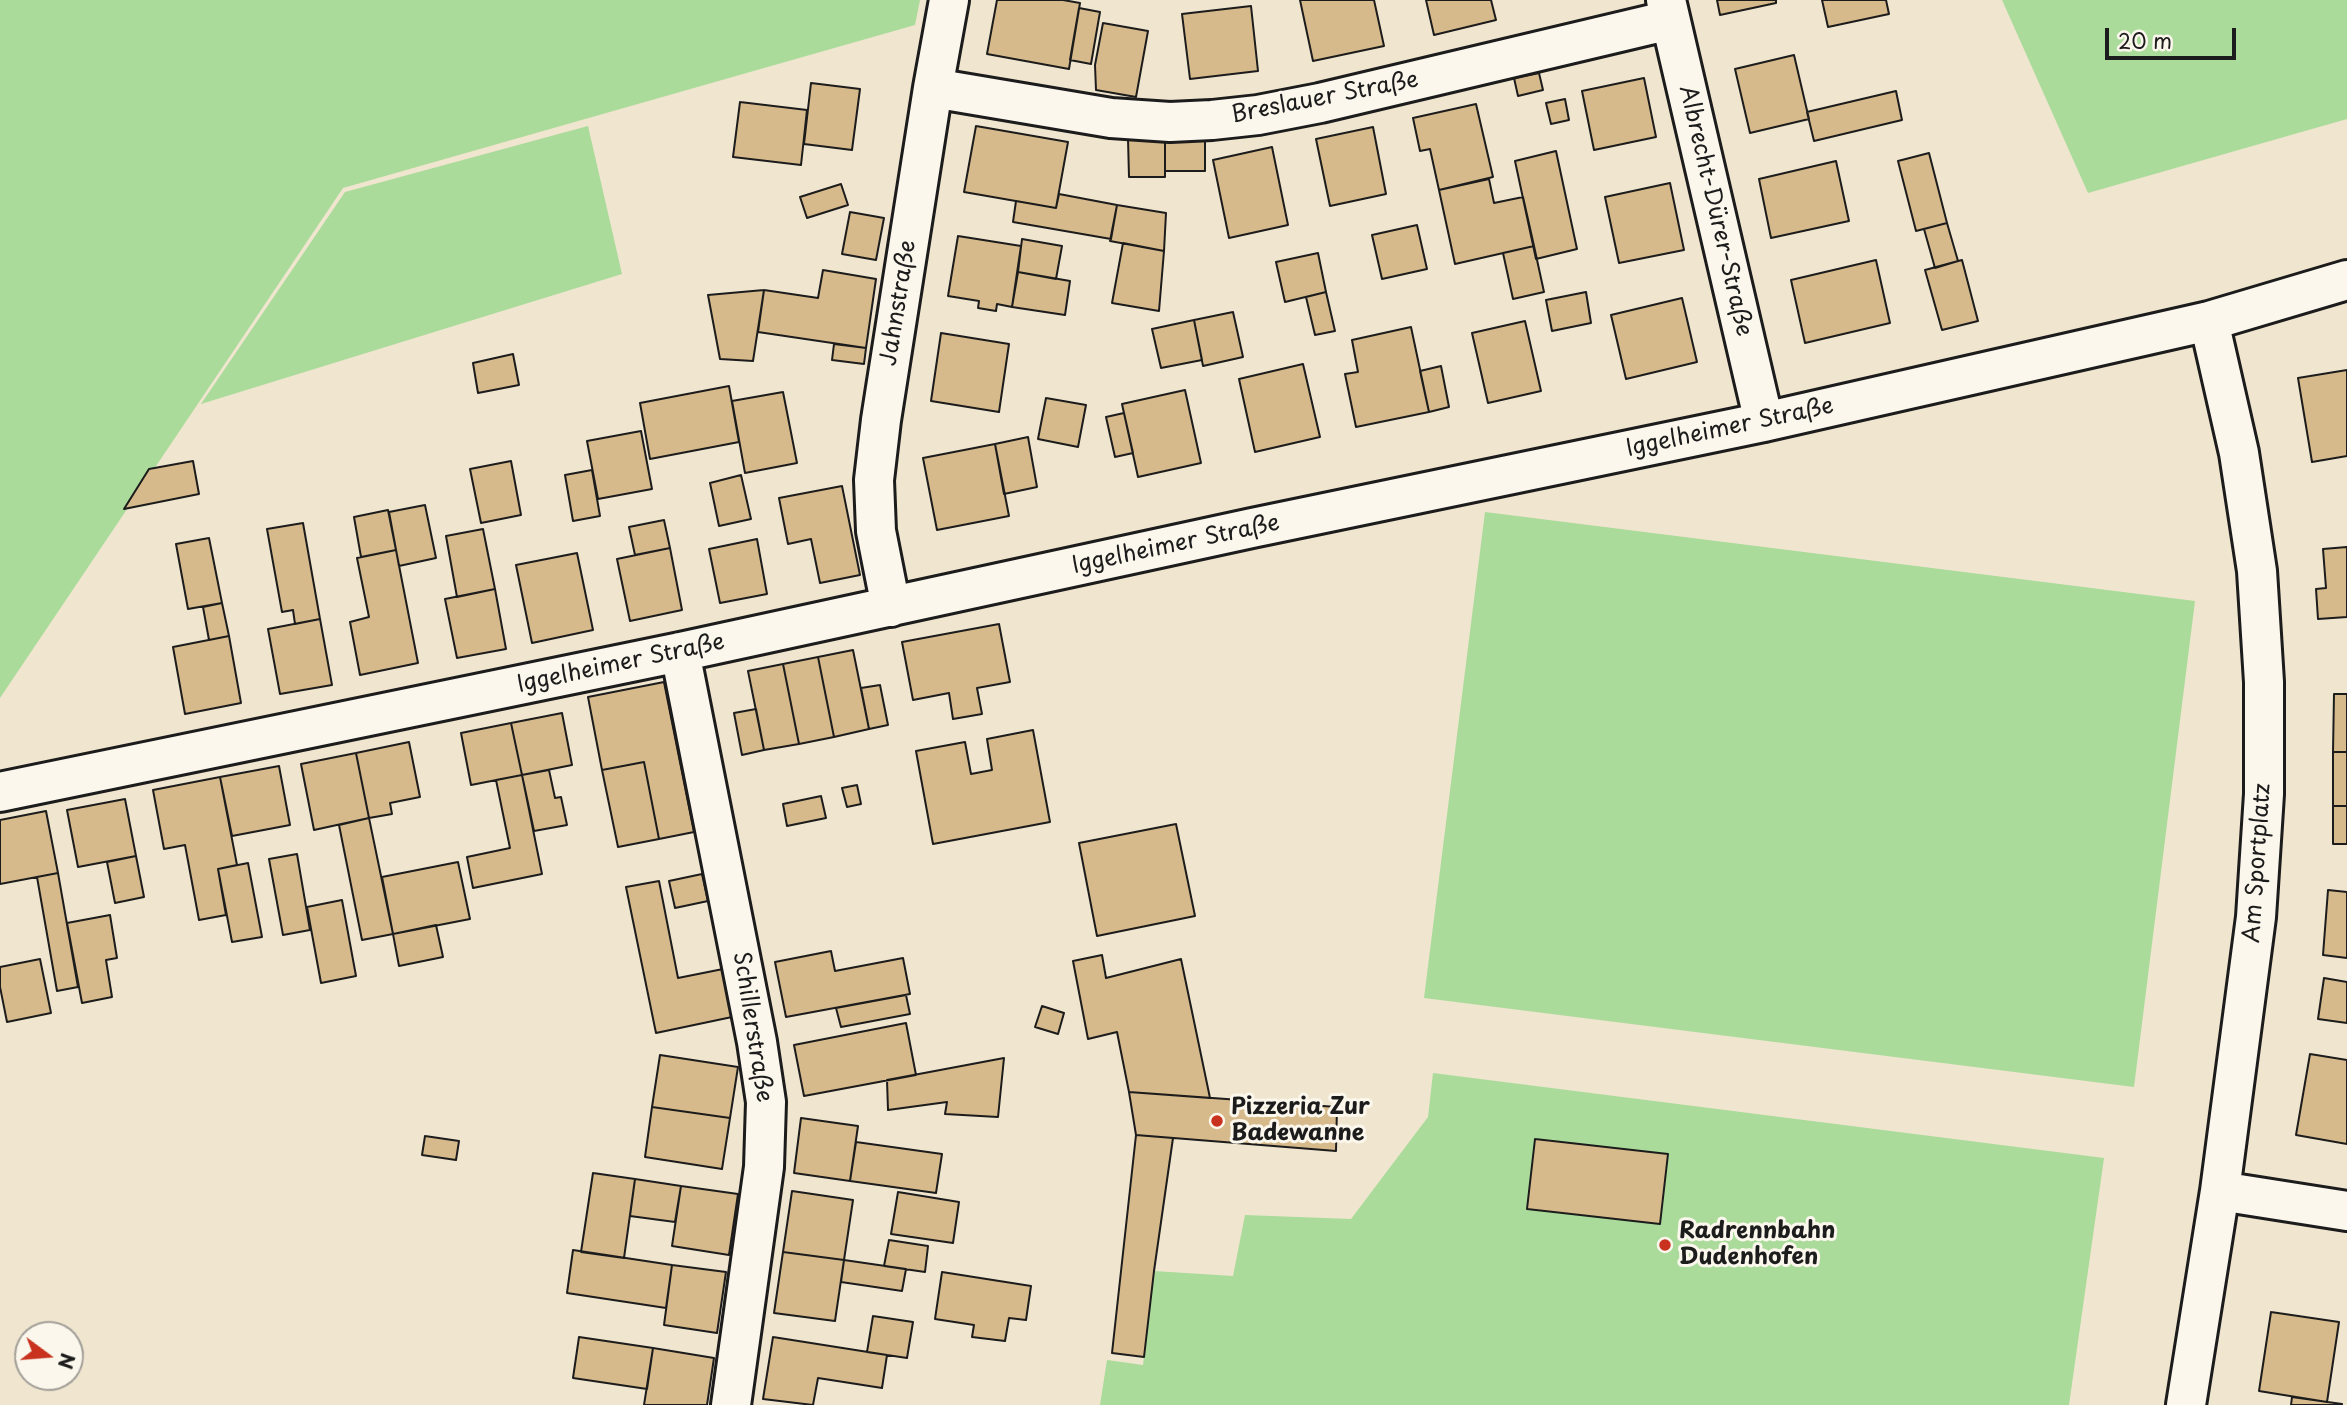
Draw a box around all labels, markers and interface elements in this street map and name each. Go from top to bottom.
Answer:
scale bar [2109,14,2240,58]
text: 20 m [2118,24,2172,56]
street label: Breslauer Straße [1229,66,1421,130]
street label: Albrecht-Dürer-Straße [1673,83,1757,339]
street label: Jahnstraße [875,238,923,368]
street label: Iggelheimer Straße [1624,393,1836,463]
street label: Iggelheimer Straße [1070,510,1282,580]
street label: Iggelheimer Straße [515,629,727,699]
street label: Am Sportplatz [2239,782,2277,944]
street label: Schillerstraße [726,950,778,1104]
place label: Pizzeria Zur Badewanne [1231,1094,1370,1148]
marker: Pizzeria Zur Badewanne [1209,1113,1225,1129]
place label: Radrennbahn Dudenhofen [1679,1218,1835,1272]
marker: Radrennbahn Dudenhofen [1657,1237,1673,1253]
north arrow [14,1321,84,1391]
text: N [52,1350,83,1372]

